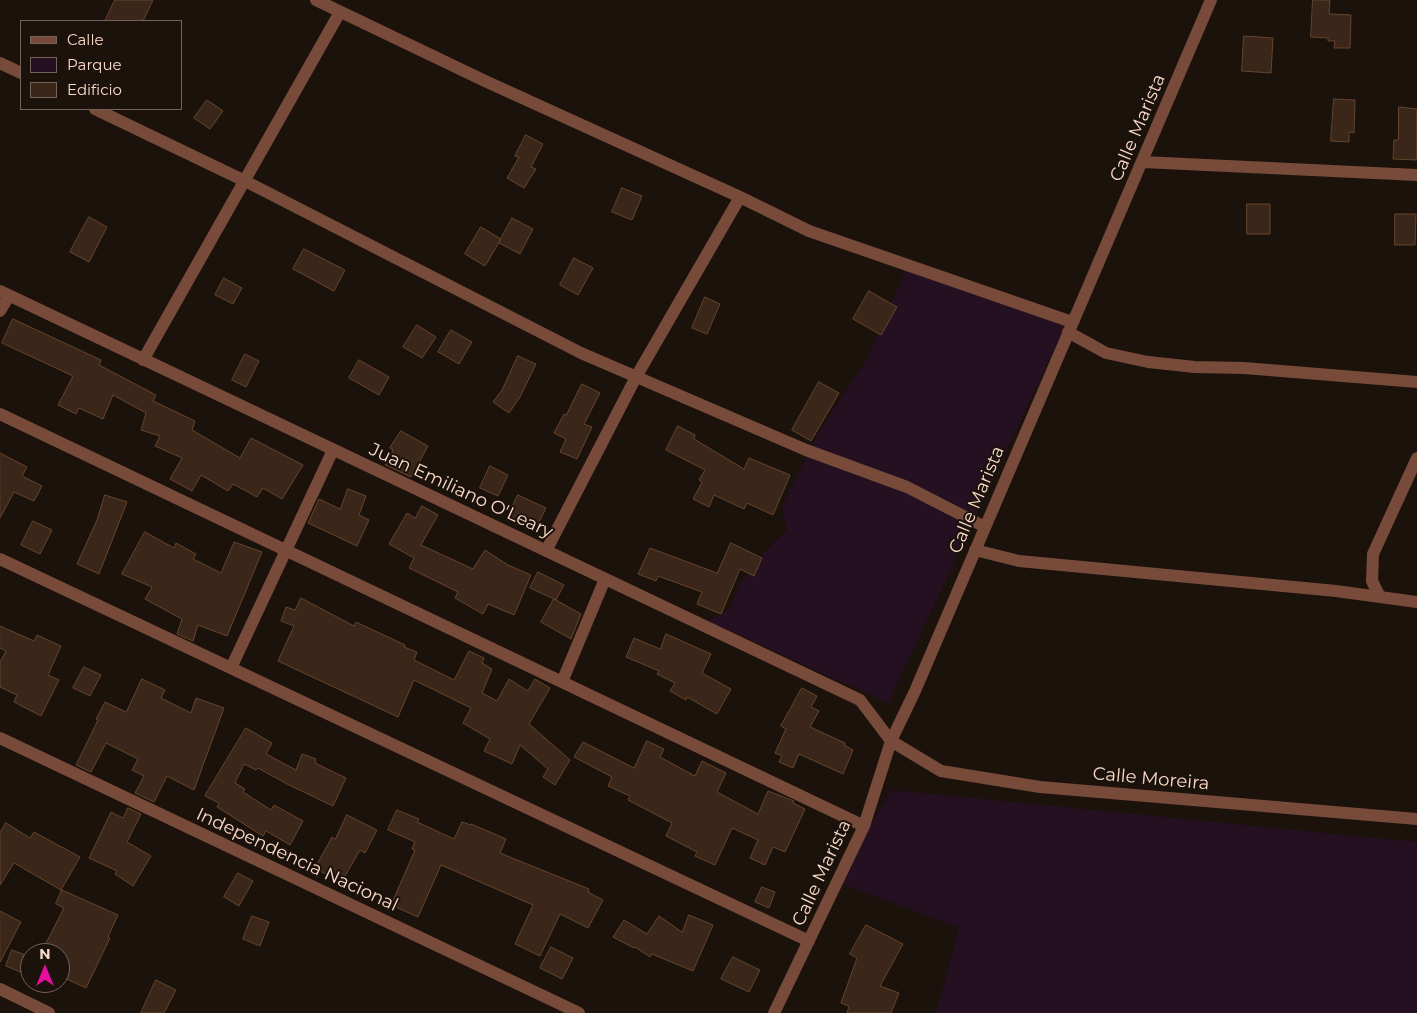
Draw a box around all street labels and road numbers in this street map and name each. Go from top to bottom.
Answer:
street label: Calle Marista [1106,71,1170,185]
street label: Juan Emiliano O'Leary [366,439,556,543]
street label: Calle Marista [945,443,1009,557]
street label: Calle Moreira [1092,763,1210,795]
street label: Independencia Nacional [193,804,401,916]
street label: Calle Marista [788,817,856,929]

